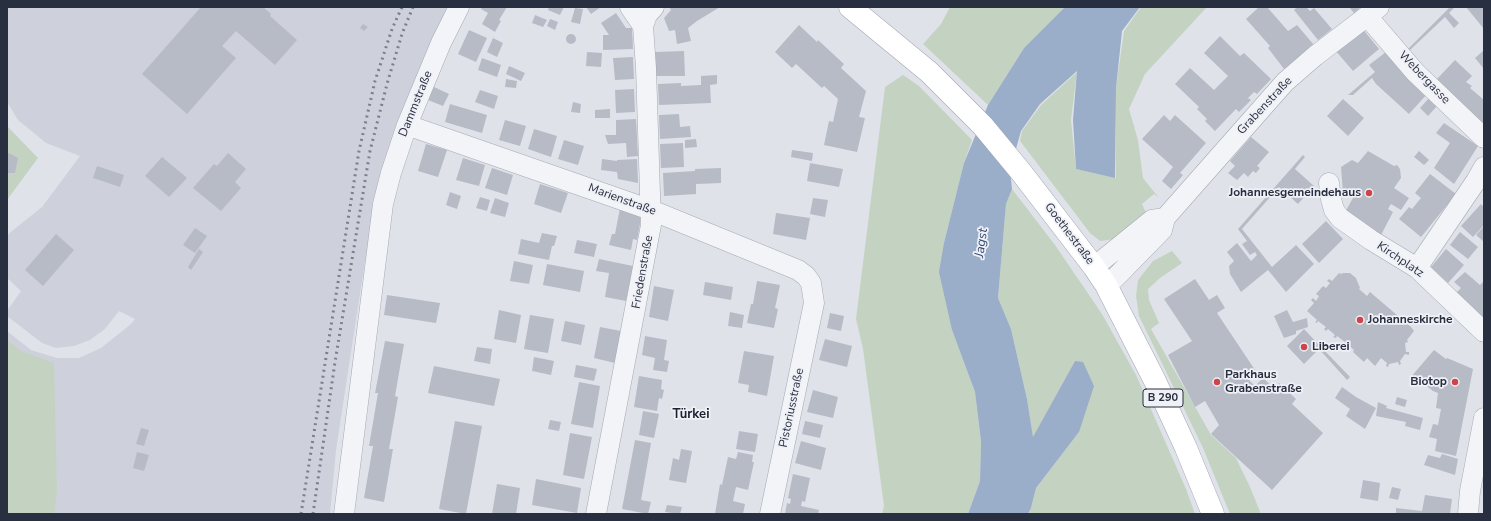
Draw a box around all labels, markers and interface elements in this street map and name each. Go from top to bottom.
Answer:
street label: Webergasse [1395,49,1453,107]
street label: Dammstraße [396,69,436,139]
street label: Grabenstraße [1235,74,1295,138]
street label: Marienstraße [586,181,658,219]
place label: Johannesgemeindehaus [1229,186,1361,200]
marker: Johannesgemeindehaus [1364,188,1374,198]
street label: Goethestraße [1041,200,1097,268]
water label: Jagst [972,227,992,259]
street label: Friedenstraße [629,234,657,310]
street label: Kirchplatz [1374,239,1426,281]
place label: Johanneskirche [1368,313,1452,327]
marker: Johanneskirche [1355,315,1365,325]
place label: Liberei [1312,340,1350,354]
marker: Liberei [1299,342,1309,352]
street label: Pistoriusstraße [777,367,807,449]
place label: Parkhaus Grabenstraße [1225,368,1302,396]
place label: Biotop [1410,375,1447,389]
marker: Parkhaus Grabenstraße [1212,377,1222,387]
marker: Biotop [1450,377,1460,387]
road number: B 290 [1143,389,1183,407]
district label: Türkei [673,407,709,423]

